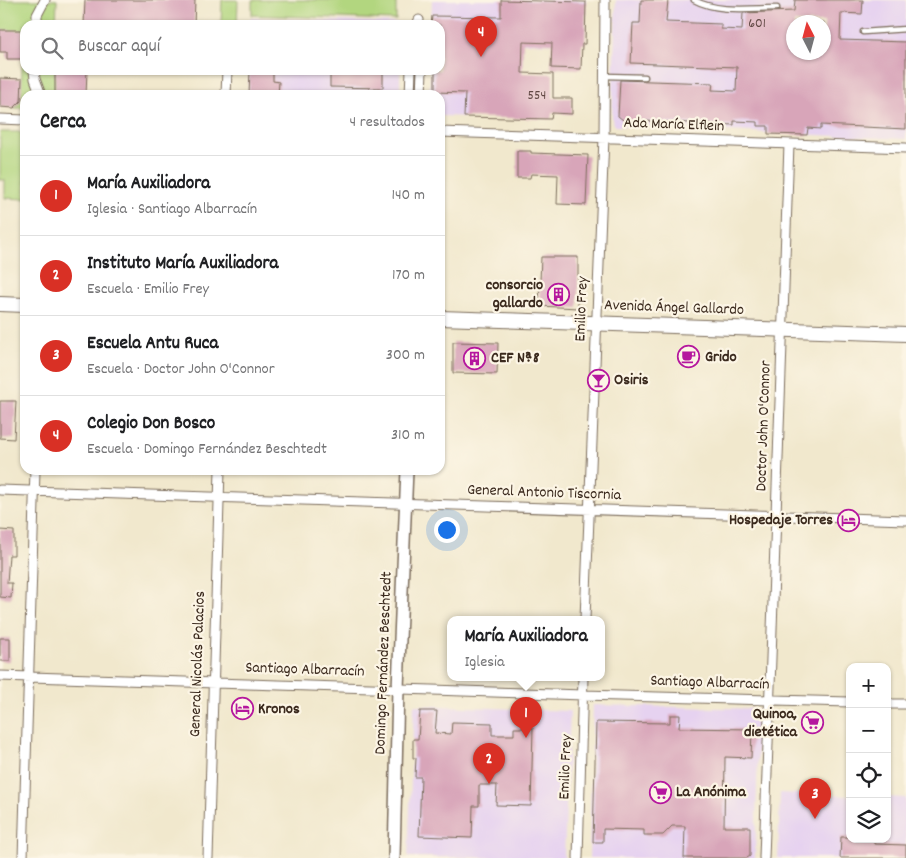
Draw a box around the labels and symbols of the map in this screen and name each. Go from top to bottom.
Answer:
house number: 601 [748,14,766,34]
north arrow [786,15,831,60]
pin: 4 [465,16,497,57]
house number: 554 [528,86,546,106]
street label: Ada María Elflein [623,112,725,138]
place label: consorcio gallardo [486,274,543,315]
street label: Emilio Frey [569,275,595,342]
building icon: consorcio gallardo [547,282,571,306]
street label: Avenida Ángel Gallardo [604,294,744,322]
cafe icon: Grido [677,345,701,369]
building icon: CEF Nª8 [463,346,487,370]
place label: Grido [705,346,737,369]
place label: CEF Nª8 [491,347,540,370]
street label: Doctor John O'Connor [750,360,778,492]
bar icon: Osiris [586,368,610,392]
place label: Osiris [614,369,649,392]
street label: General Antonio Tiscornia [467,479,622,507]
hotel icon: Hospedaje Torres [837,508,861,532]
place label: Hospedaje Torres [729,509,833,532]
your location [434,517,460,543]
street label: Domingo Fernández Beschtedt [369,571,399,755]
street label: General Nicolás Palacios [184,590,212,738]
street label: Santiago Albarracín [245,656,365,684]
street label: Santiago Albarracín [650,669,770,697]
hotel icon: Kronos [230,697,254,721]
pin: 1 [510,697,542,738]
place label: Kronos [258,698,300,721]
place label: Quinoa, dietética [744,703,798,744]
supermarket icon: Quinoa, dietética [801,711,825,735]
street label: Emilio Frey [553,733,579,800]
pin: 2 [473,743,505,784]
pin: 3 [799,778,831,819]
supermarket icon: La Anónima [648,780,672,804]
place label: La Anónima [676,781,747,804]

